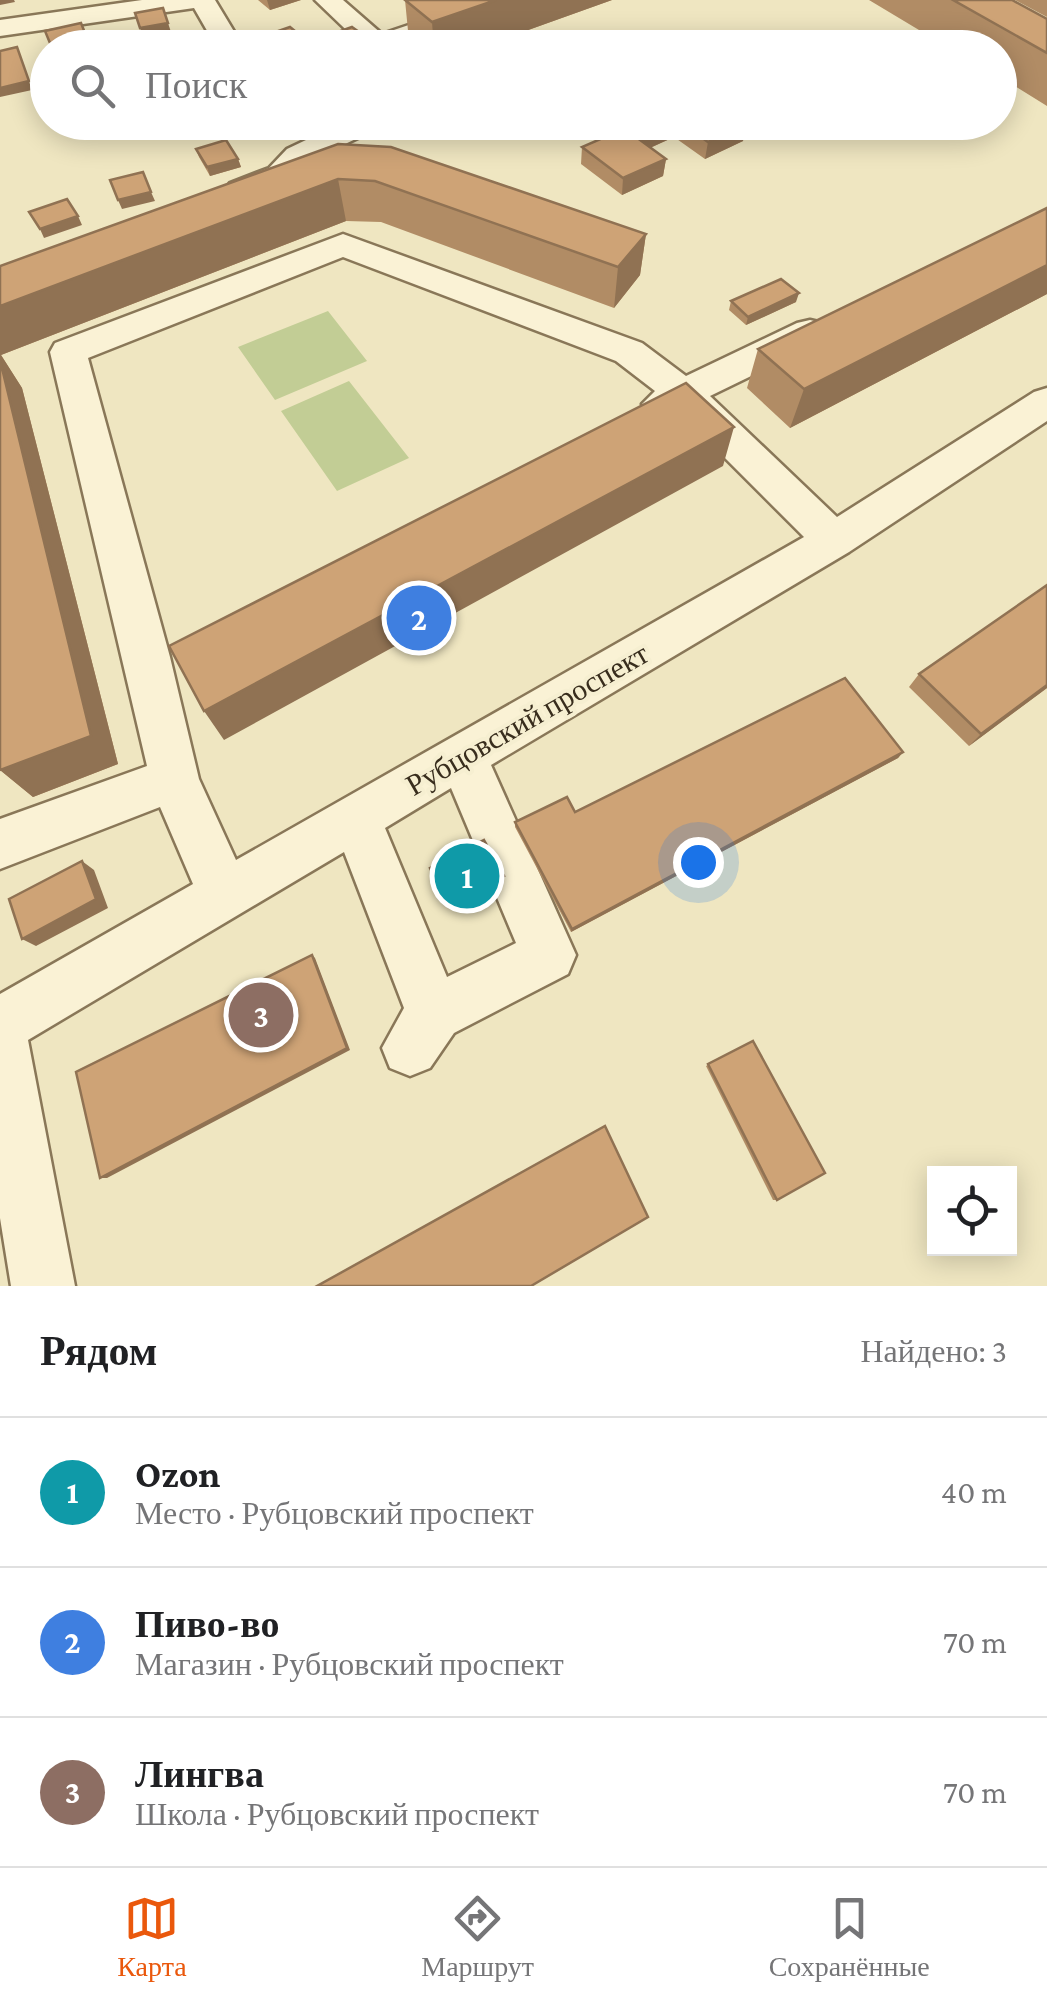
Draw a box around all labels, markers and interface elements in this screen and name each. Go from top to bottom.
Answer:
search box [30,30,1017,140]
icon: search [65,58,120,113]
text: Поиск [145,64,247,106]
pin: 2 [386,580,452,656]
street label: Рубцовский проспект [400,636,654,802]
your location [673,837,724,888]
pin: 1 [434,838,500,914]
pin: 3 [228,978,294,1052]
map controls [927,1166,1017,1256]
button: locate [927,1166,1017,1256]
text: Рядом [40,1327,157,1374]
text: Найдено: 3 [860,1333,1007,1369]
text: Ozon [135,1453,220,1495]
text: 1 [67,1474,78,1510]
text: 40 m [941,1474,1007,1510]
text: Место · Рубцовский проспект [135,1495,534,1531]
text: Пиво-во [135,1603,280,1645]
text: 2 [64,1624,81,1660]
text: 70 m [943,1624,1007,1660]
text: Магазин · Рубцовский проспект [135,1646,564,1682]
text: Лингва [135,1753,264,1795]
text: 3 [65,1774,80,1810]
text: 70 m [943,1774,1007,1810]
text: Школа · Рубцовский проспект [135,1796,539,1832]
tab: Карта [117,1891,187,1983]
tab: Маршрут [421,1891,534,1983]
tab: Сохранённые [769,1891,930,1983]

